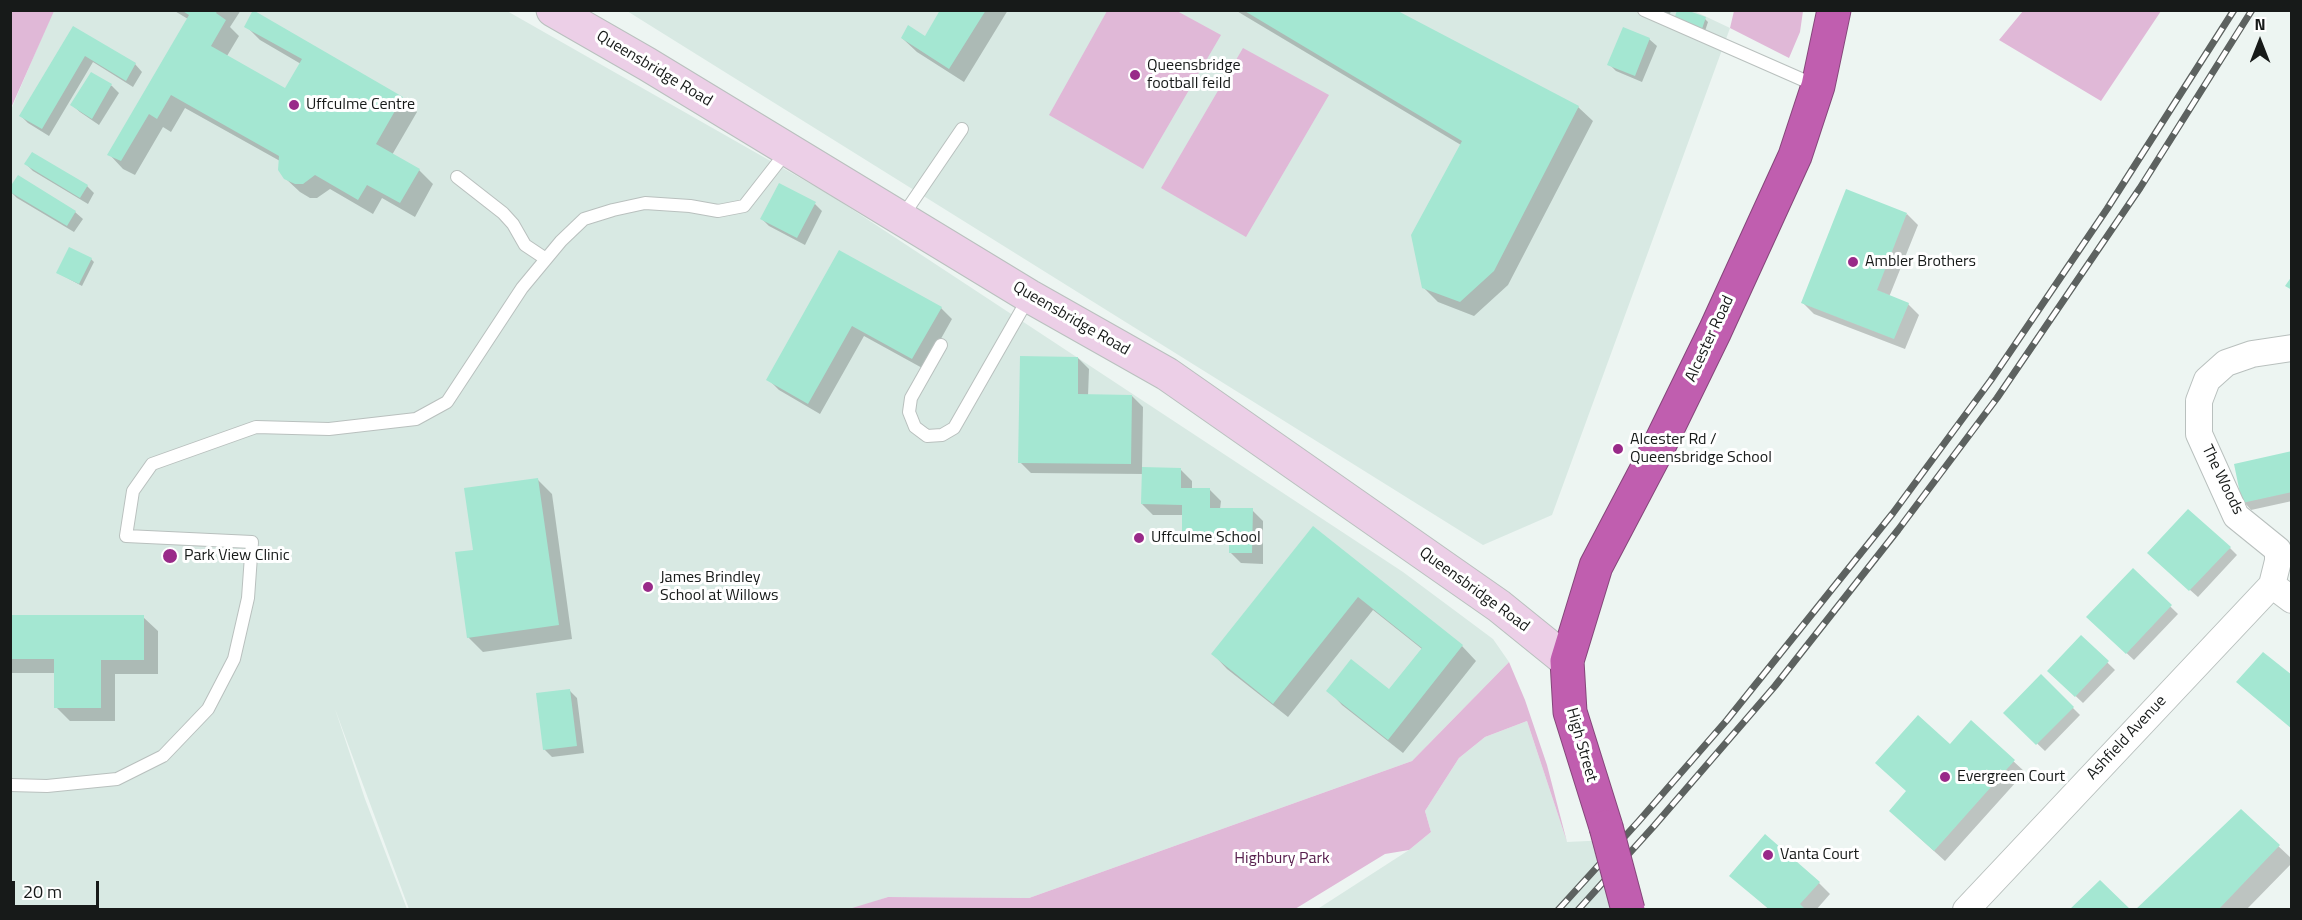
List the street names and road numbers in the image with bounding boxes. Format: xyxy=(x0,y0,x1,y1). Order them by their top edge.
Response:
street label: Queensbridge Road xyxy=(593,27,715,111)
street label: Queensbridge Road xyxy=(1009,278,1133,360)
street label: Alcester Road xyxy=(1682,293,1738,385)
street label: The Woods xyxy=(2197,442,2247,518)
street label: Queensbridge Road xyxy=(1415,544,1533,636)
street label: Ashfield Avenue xyxy=(2083,692,2171,784)
street label: High Street xyxy=(1561,706,1601,784)

